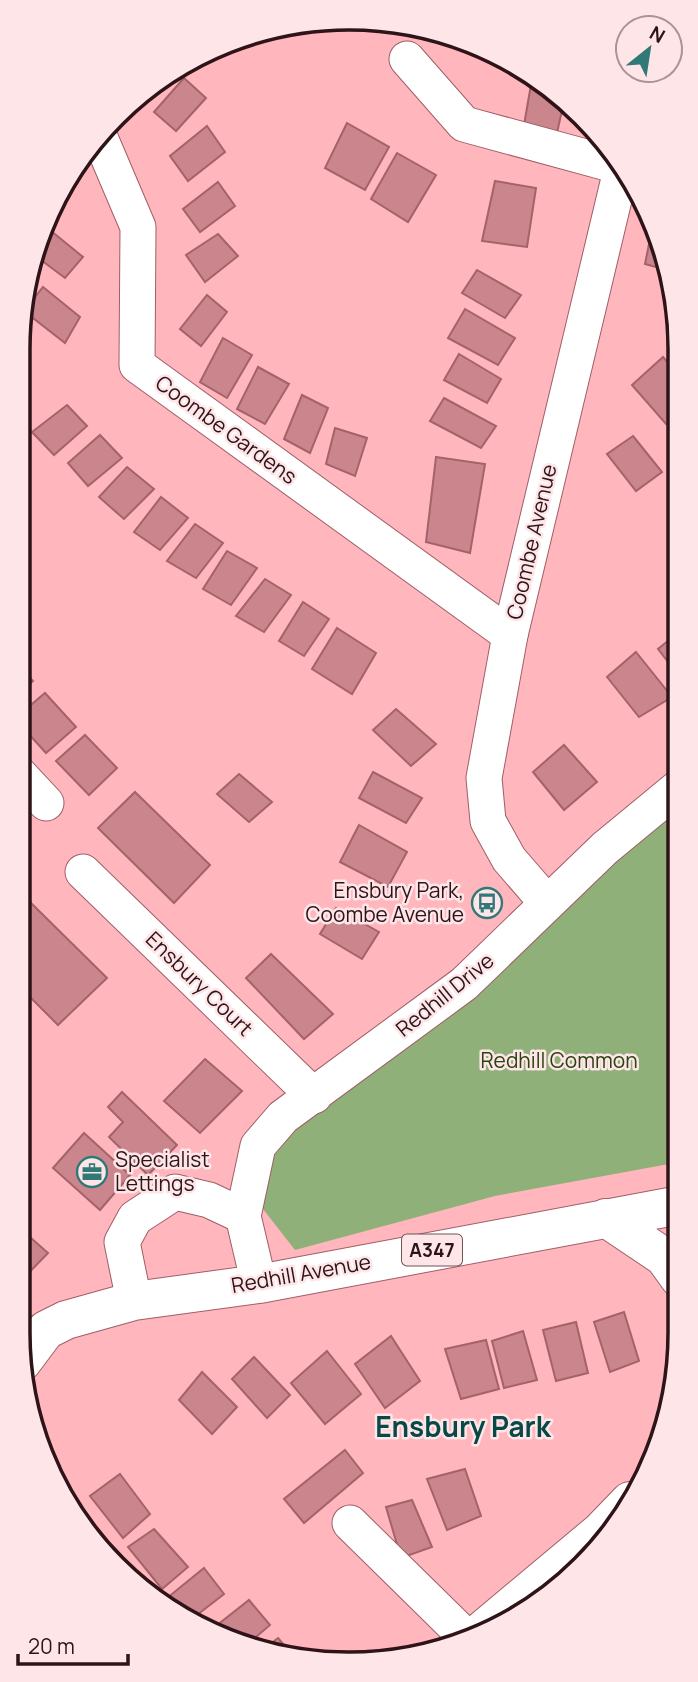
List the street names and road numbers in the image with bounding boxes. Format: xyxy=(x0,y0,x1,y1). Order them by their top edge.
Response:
street label: Coombe Gardens xyxy=(150,368,303,490)
street label: Coombe Avenue xyxy=(500,461,562,622)
street label: Ensbury Court xyxy=(140,925,259,1042)
street label: Redhill Drive xyxy=(390,946,499,1042)
road number: A347 xyxy=(402,1234,462,1266)
street label: Redhill Avenue xyxy=(229,1247,373,1299)

